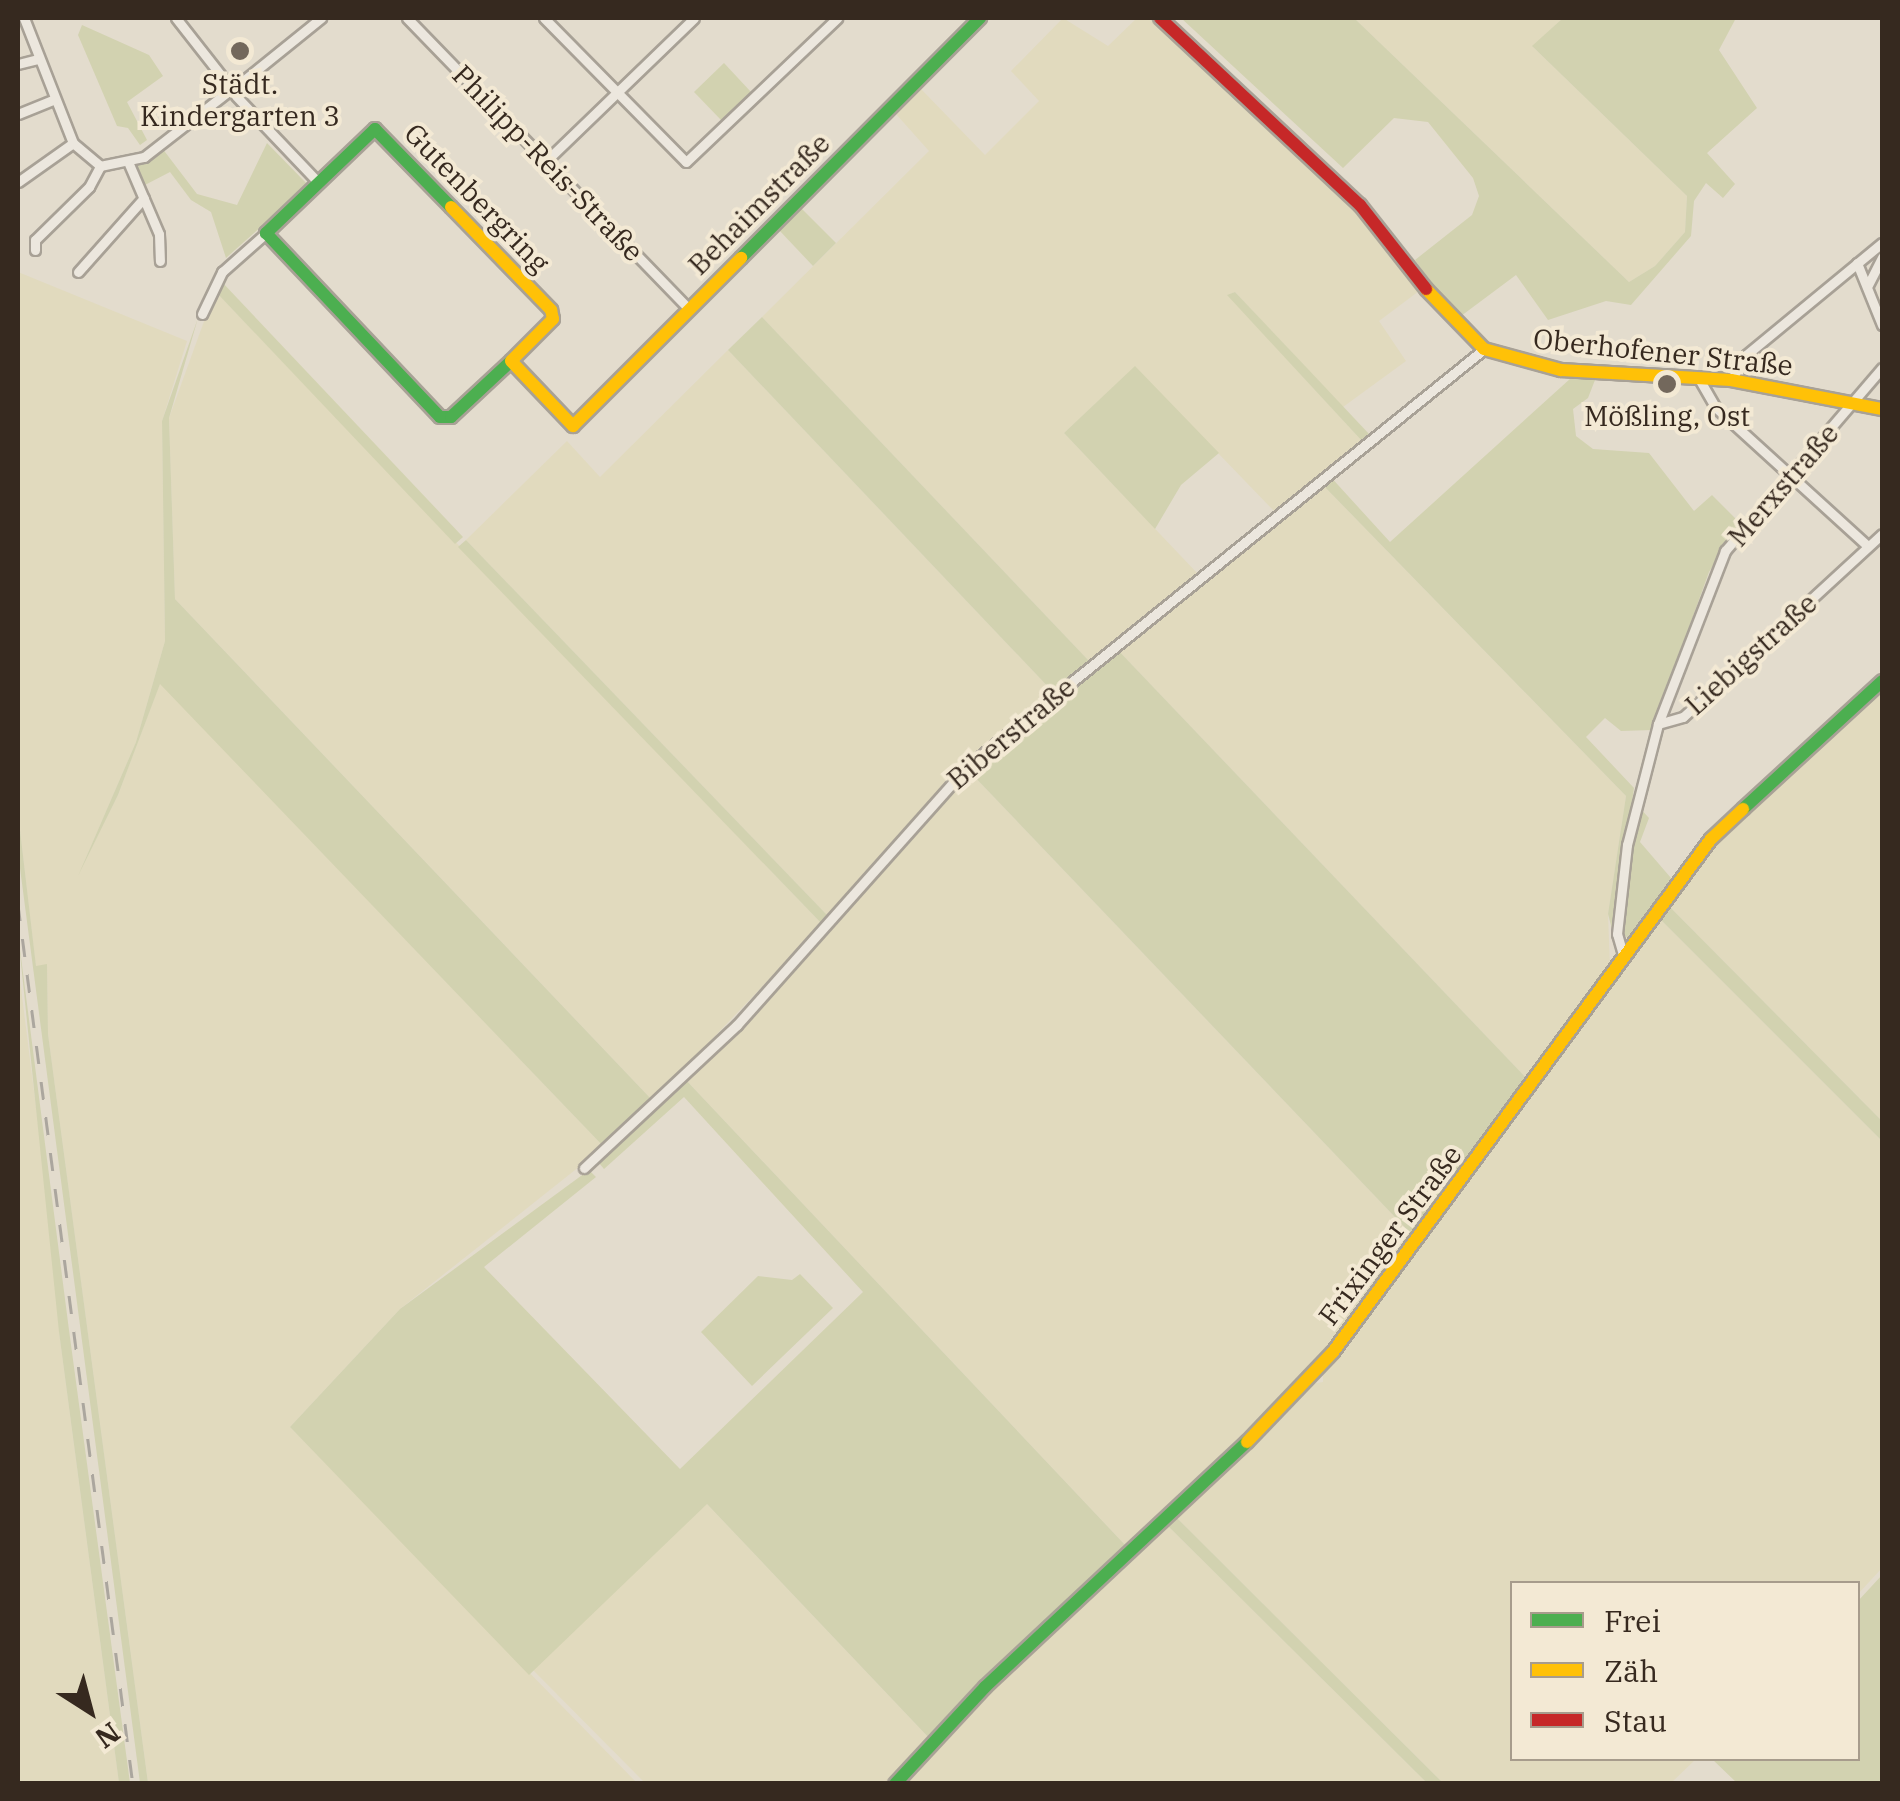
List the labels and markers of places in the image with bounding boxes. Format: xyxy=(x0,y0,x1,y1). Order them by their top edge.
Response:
marker: Städt. Kindergarten 3 xyxy=(229,40,251,62)
place label: Städt. Kindergarten 3 xyxy=(140,67,340,133)
marker: Mößling, Ost xyxy=(1656,373,1678,395)
place label: Mößling, Ost xyxy=(1584,399,1750,433)

